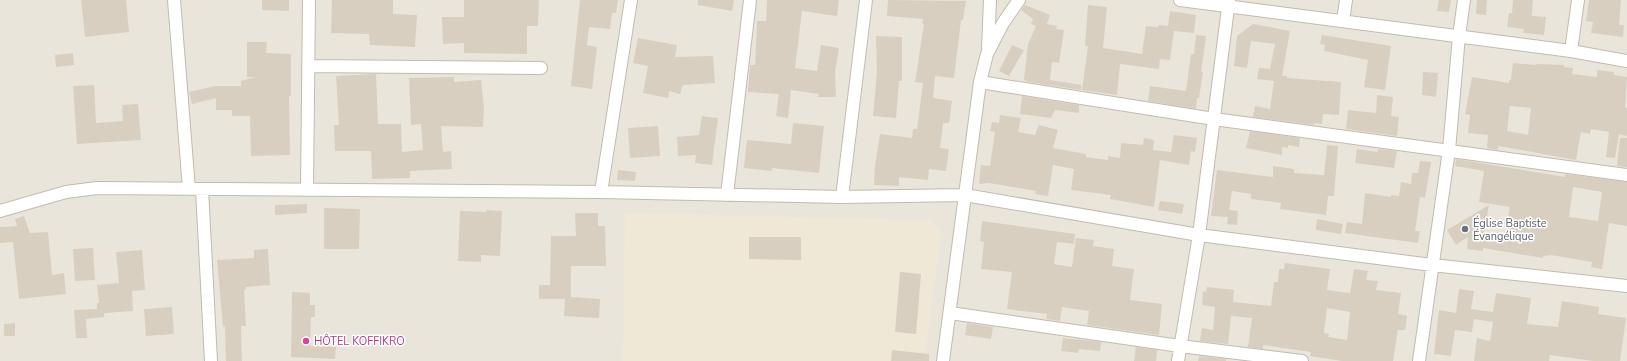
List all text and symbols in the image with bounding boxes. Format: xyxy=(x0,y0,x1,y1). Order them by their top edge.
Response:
place label: Église Baptiste Évangélique xyxy=(1473,215,1547,244)
marker: Église Baptiste Évangélique xyxy=(1460,224,1470,234)
place label: HÔTEL KOFFIKRO xyxy=(314,333,405,349)
marker: HÔTEL KOFFIKRO xyxy=(301,336,311,346)

